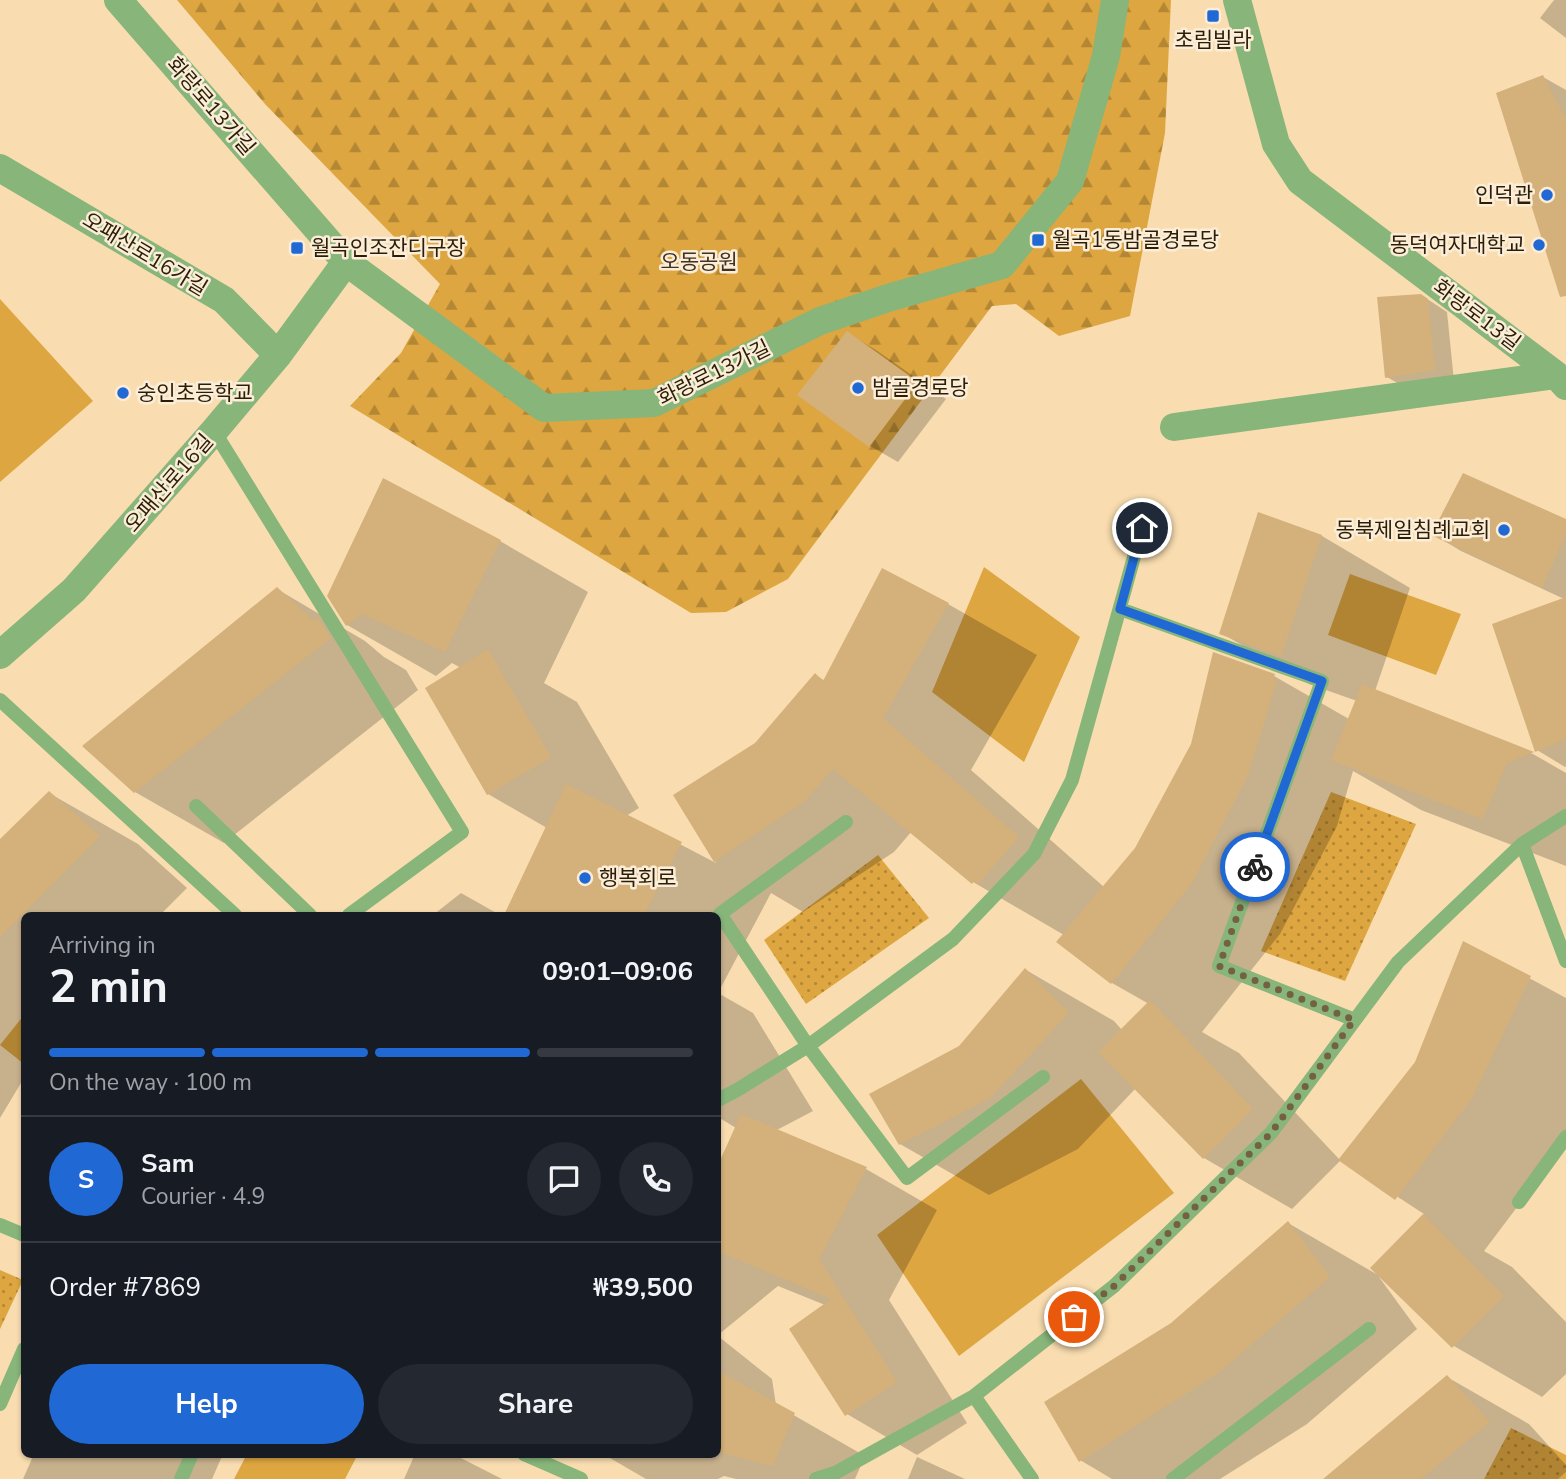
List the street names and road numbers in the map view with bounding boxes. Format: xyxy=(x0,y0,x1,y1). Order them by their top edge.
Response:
street label: 화랑로13가길 xyxy=(160,51,262,161)
street label: 오패산로16가길 xyxy=(77,206,213,302)
street label: 화랑로13길 xyxy=(1428,273,1526,357)
street label: 화랑로13가길 xyxy=(653,334,775,412)
street label: 오패산로16길 xyxy=(118,428,220,538)

